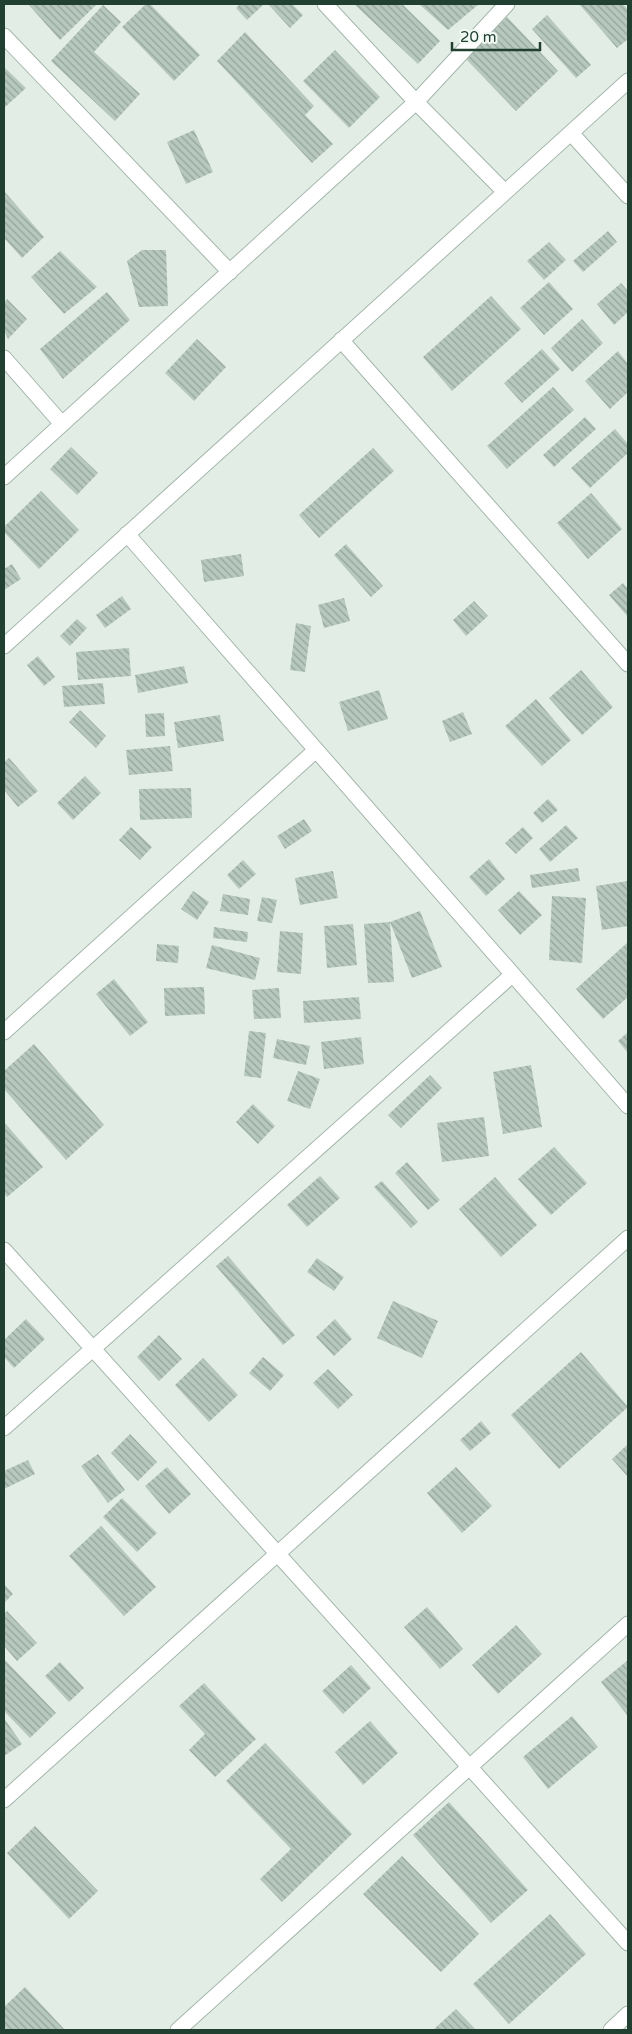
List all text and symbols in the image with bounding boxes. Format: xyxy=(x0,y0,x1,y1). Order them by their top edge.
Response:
scale bar xyxy=(452,20,540,52)
text: 20 m xyxy=(460,28,497,46)

